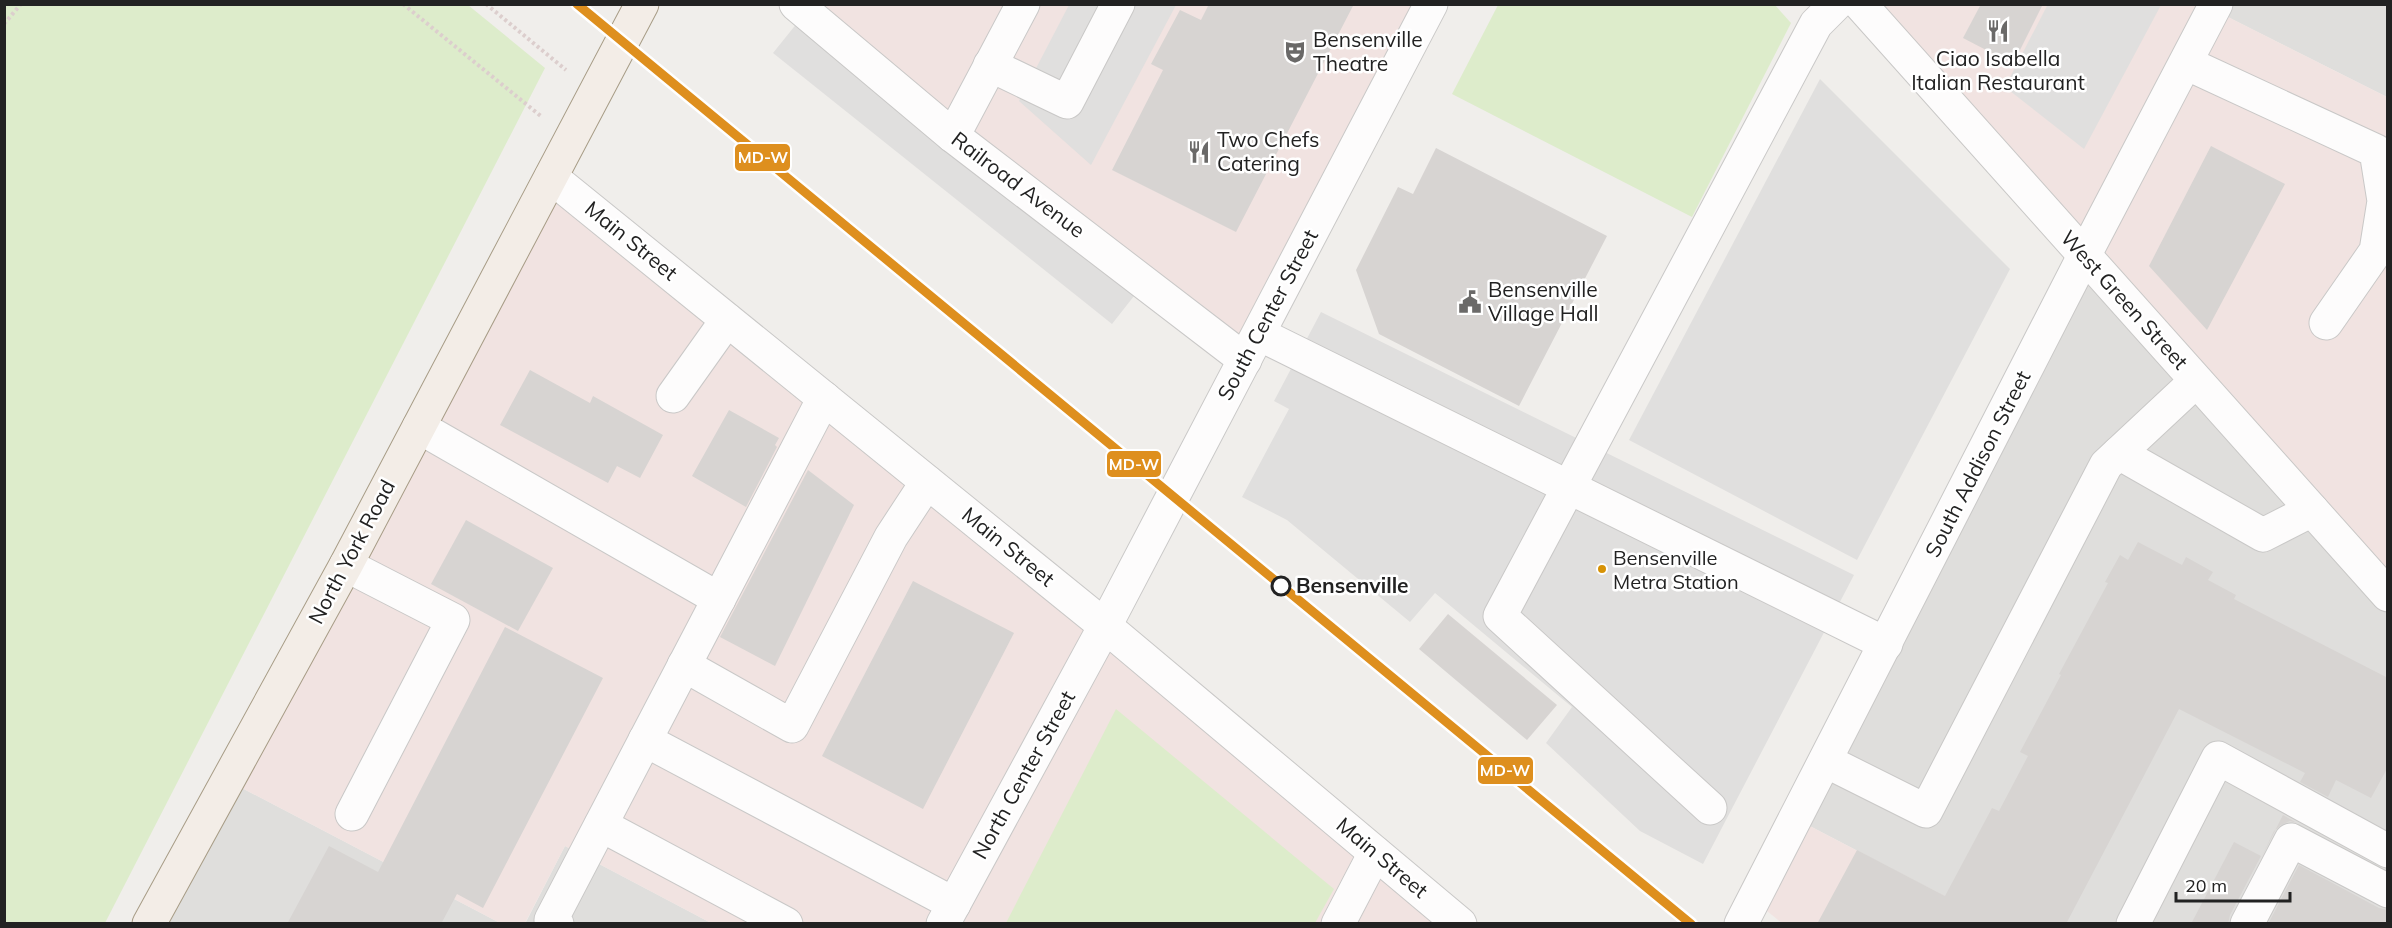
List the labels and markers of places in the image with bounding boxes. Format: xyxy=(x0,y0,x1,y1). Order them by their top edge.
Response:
restaurant icon: Ciao Isabella Italian Restaurant xyxy=(1985,18,2011,44)
place label: Bensenville Theatre xyxy=(1313,26,1423,76)
theatre icon: Bensenville Theatre xyxy=(1282,39,1308,65)
place label: Ciao Isabella Italian Restaurant xyxy=(1911,45,2085,95)
place label: Two Chefs Catering xyxy=(1217,126,1319,176)
restaurant icon: Two Chefs Catering xyxy=(1186,139,1212,165)
place label: Bensenville Village Hall xyxy=(1488,276,1599,326)
public building icon: Bensenville Village Hall xyxy=(1457,289,1483,315)
place label: Bensenville Metra Station xyxy=(1613,545,1739,594)
marker: Bensenville Metra Station xyxy=(1596,563,1608,575)
place label: Bensenville xyxy=(1296,572,1409,598)
marker: Bensenville xyxy=(1271,576,1291,596)

